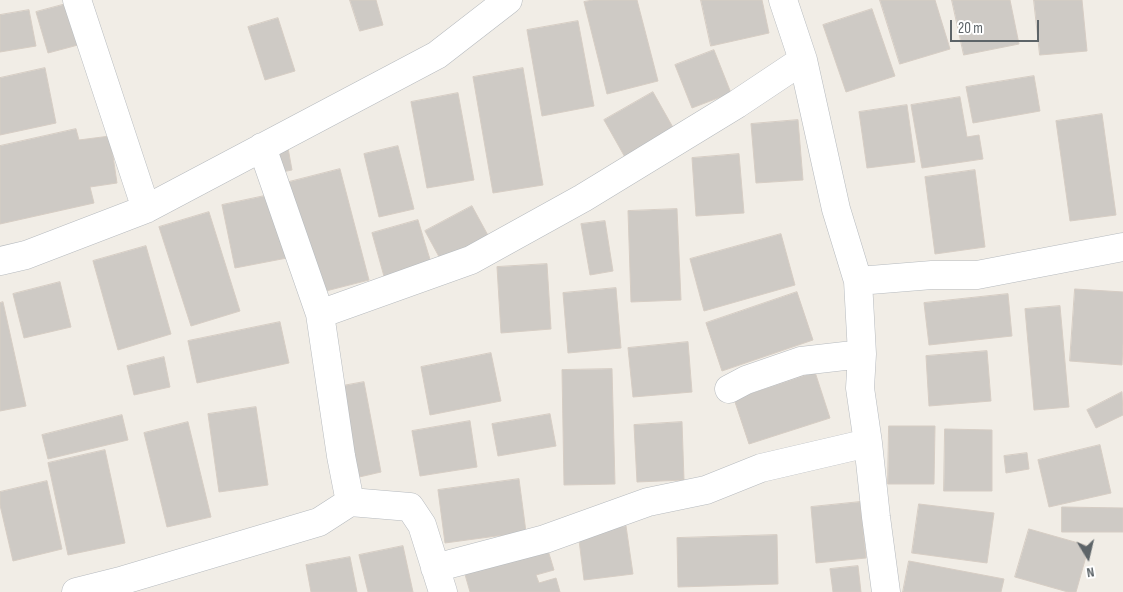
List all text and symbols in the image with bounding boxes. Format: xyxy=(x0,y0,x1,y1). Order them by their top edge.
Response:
scale bar xyxy=(953,10,1042,42)
text: 20 m xyxy=(958,19,983,38)
north arrow xyxy=(1063,532,1113,582)
text: N xyxy=(1085,563,1095,581)

